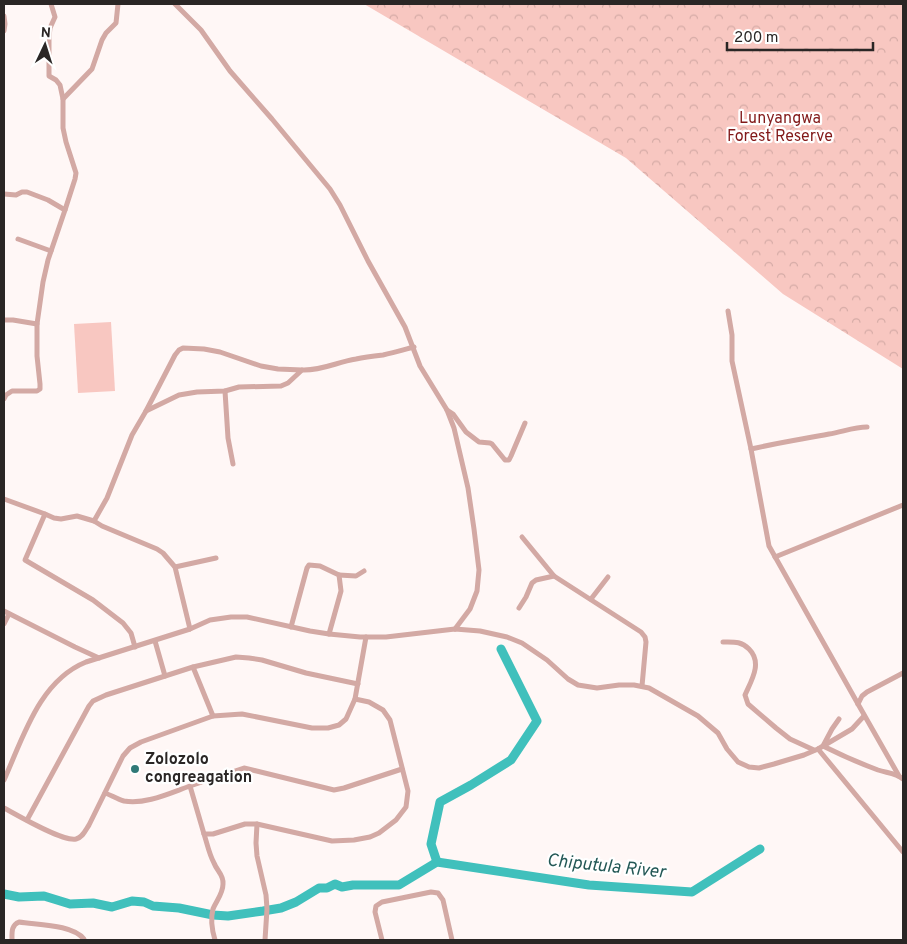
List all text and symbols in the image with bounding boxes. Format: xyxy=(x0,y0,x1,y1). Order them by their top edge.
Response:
north arrow xyxy=(20,20,70,70)
scale bar xyxy=(727,20,873,52)
text: N xyxy=(40,25,51,42)
text: 200 m xyxy=(734,29,779,48)
park label: Lunyangwa Forest Reserve xyxy=(727,109,833,147)
place label: Zolozolo congreagation xyxy=(145,750,252,788)
marker: Zolozolo congreagation xyxy=(129,763,141,775)
water label: Chiputula River xyxy=(546,849,668,885)

